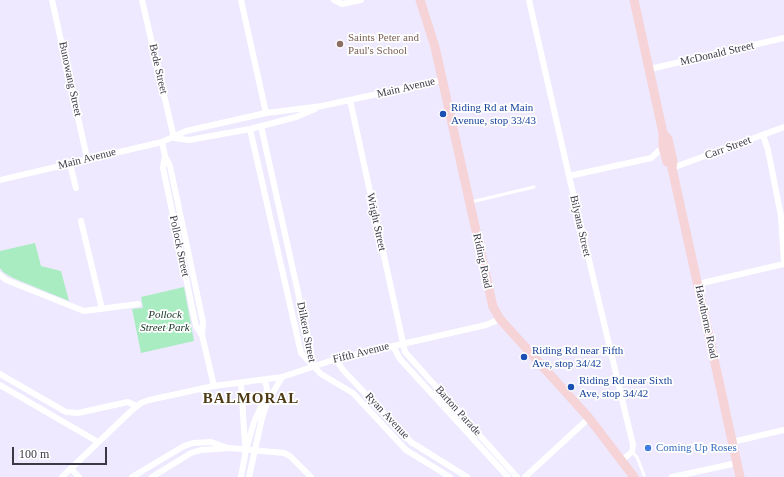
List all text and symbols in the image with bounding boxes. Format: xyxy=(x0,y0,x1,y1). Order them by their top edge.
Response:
place label: Saints Peter and Paul's School xyxy=(348,31,419,57)
marker: Saints Peter and Paul's School xyxy=(335,39,345,49)
street label: McDonald Street xyxy=(679,39,755,69)
street label: Bunowang Street xyxy=(56,40,84,118)
street label: Bede Street xyxy=(146,43,170,95)
street label: Main Avenue xyxy=(376,75,436,101)
place label: Riding Rd at Main Avenue, stop 33/43 xyxy=(451,101,536,127)
marker: Riding Rd at Main Avenue, stop 33/43 xyxy=(438,109,448,119)
street label: Carr Street xyxy=(703,134,753,162)
street label: Main Avenue xyxy=(57,145,117,173)
street label: Wright Street xyxy=(363,192,389,252)
street label: Bilyana Street xyxy=(567,194,593,258)
street label: Pollock Street xyxy=(166,214,192,278)
street label: Riding Road xyxy=(470,232,494,290)
street label: Hawthorne Road xyxy=(692,284,720,360)
street label: Dilkera Street xyxy=(294,301,318,363)
park label: Pollock Street Park xyxy=(140,308,190,334)
street label: Fifth Avenue xyxy=(331,340,391,366)
place label: Riding Rd near Fifth Ave, stop 34/42 xyxy=(532,344,623,370)
marker: Riding Rd near Fifth Ave, stop 34/42 xyxy=(519,352,529,362)
place label: Riding Rd near Sixth Ave, stop 34/42 xyxy=(579,374,672,400)
marker: Riding Rd near Sixth Ave, stop 34/42 xyxy=(566,382,576,392)
street label: Barton Parade xyxy=(432,383,484,439)
district label: BALMORAL xyxy=(203,390,299,408)
street label: Ryan Avenue xyxy=(362,390,412,442)
scale bar xyxy=(14,439,109,465)
place label: Coming Up Roses xyxy=(656,441,737,455)
marker: Coming Up Roses xyxy=(643,443,653,453)
text: 100 m xyxy=(19,447,49,461)

